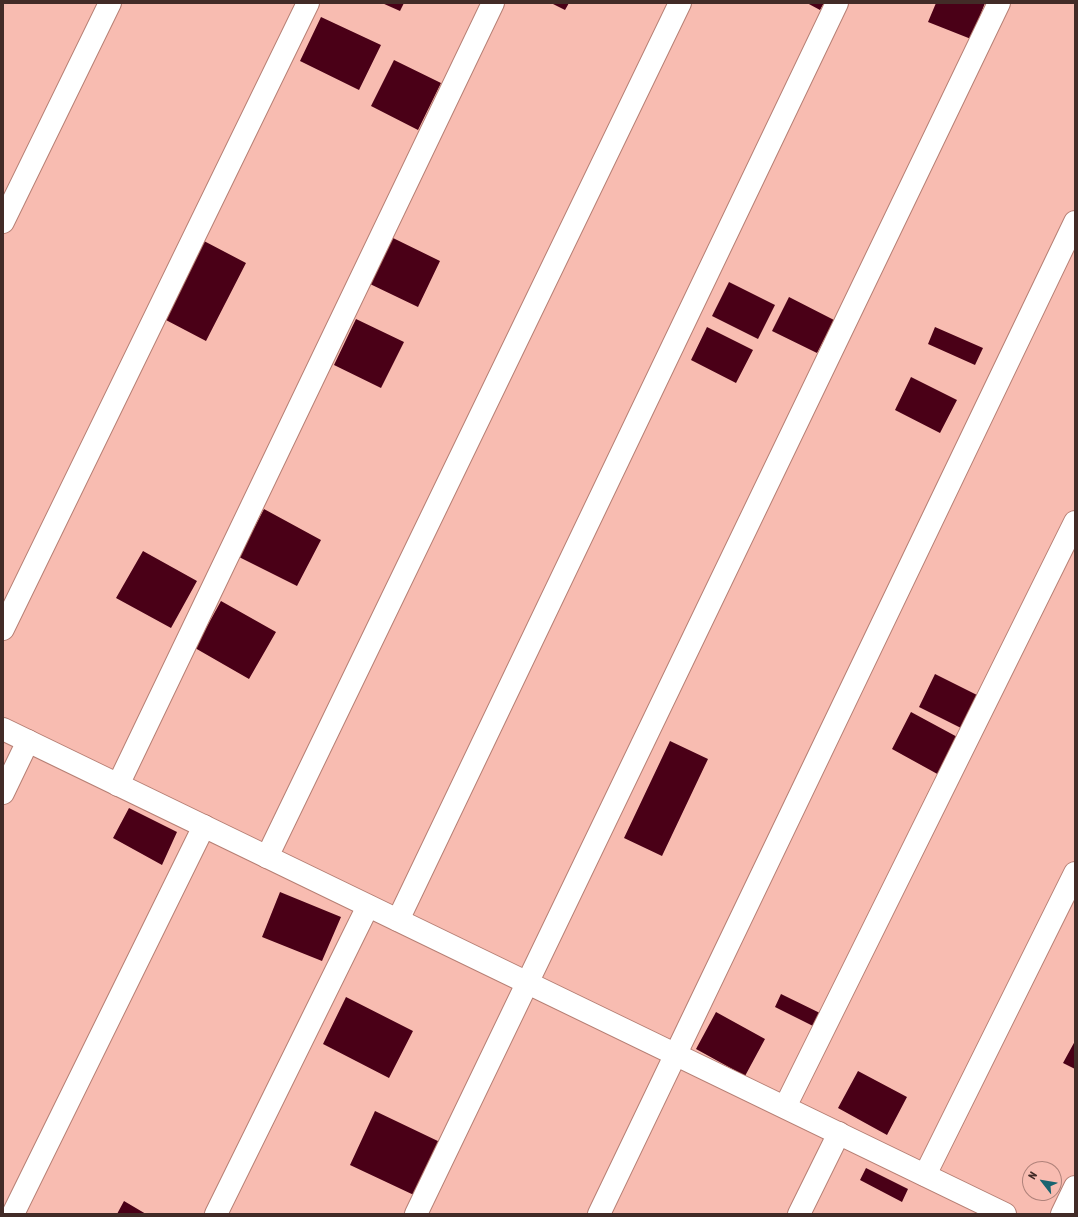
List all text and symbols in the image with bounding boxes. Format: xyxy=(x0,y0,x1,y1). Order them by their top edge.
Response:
north arrow xyxy=(1022,1161,1062,1201)
text: N xyxy=(1026,1169,1039,1181)

